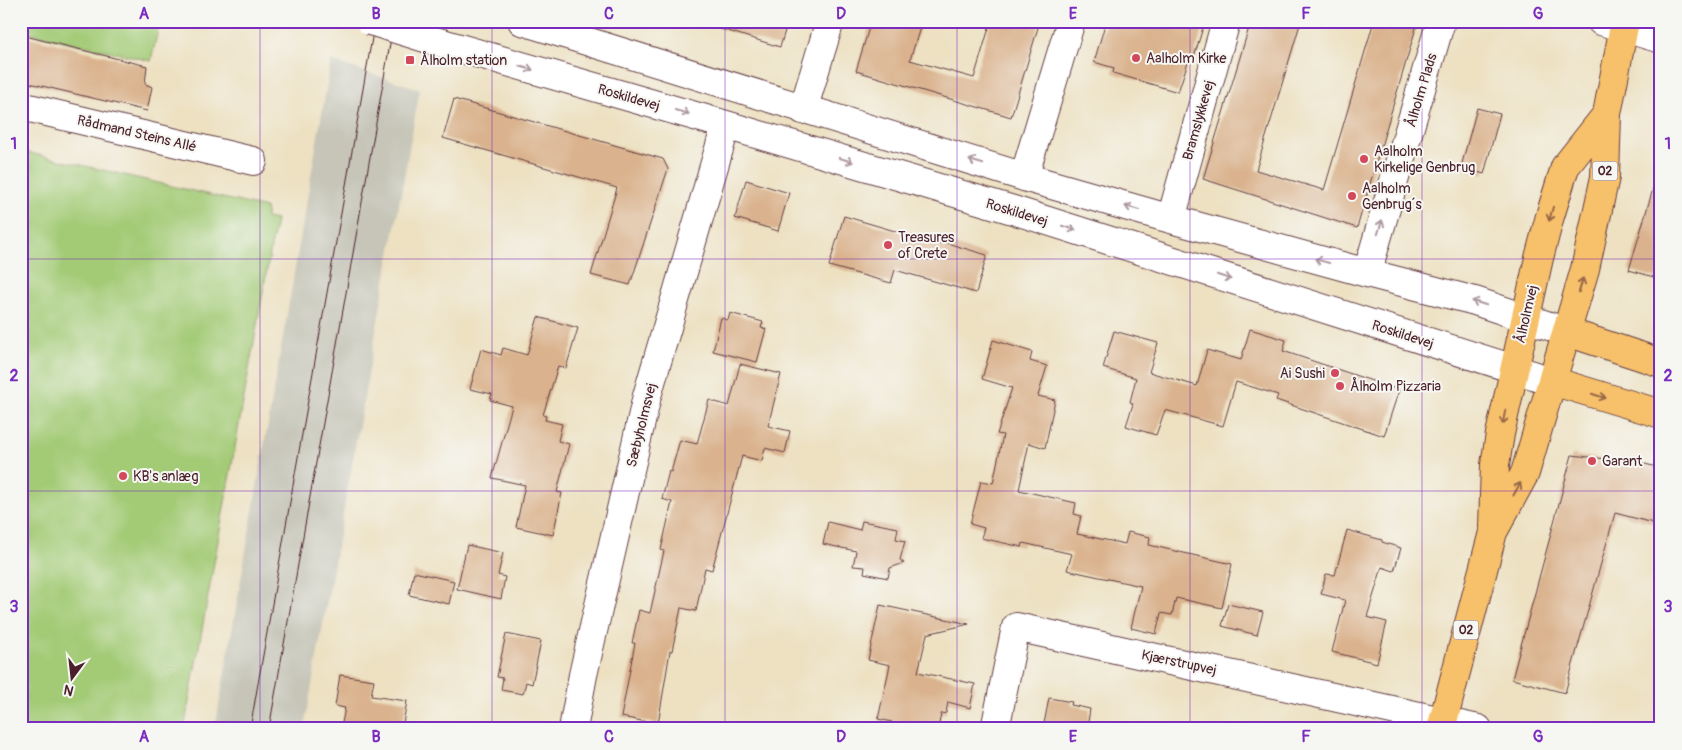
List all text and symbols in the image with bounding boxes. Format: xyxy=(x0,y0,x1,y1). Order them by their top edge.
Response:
text: A xyxy=(139,4,150,24)
text: B xyxy=(371,4,381,24)
text: C xyxy=(604,4,614,24)
text: D xyxy=(836,4,846,24)
text: E xyxy=(1069,4,1078,24)
text: F xyxy=(1301,4,1311,24)
text: G xyxy=(1533,4,1544,24)
place label: Ålholm station xyxy=(420,50,507,69)
place label: Aalholm Kirke xyxy=(1146,50,1227,67)
street label: Ålholm Plads xyxy=(1400,50,1441,129)
marker: Aalholm Kirke xyxy=(1130,52,1142,64)
marker: Ålholm station xyxy=(404,54,416,66)
one-way arrow xyxy=(517,64,533,74)
street label: Bramslykkevej xyxy=(1179,78,1218,162)
street label: Roskildevej xyxy=(596,81,662,114)
one-way arrow xyxy=(674,108,690,118)
street label: Rådmand Steins Allé xyxy=(76,112,198,155)
text: 1 xyxy=(11,134,17,154)
text: 1 xyxy=(1665,134,1671,154)
place label: Aalholm Kirkelige Genbrug xyxy=(1374,143,1475,176)
marker: Aalholm Kirkelige Genbrug xyxy=(1358,153,1370,165)
one-way arrow xyxy=(838,156,854,166)
one-way arrow xyxy=(968,157,984,166)
road number: O2 xyxy=(1592,162,1618,180)
place label: Aalholm Genbrug´s xyxy=(1362,180,1422,213)
marker: Aalholm Genbrug´s xyxy=(1346,190,1358,202)
street label: Roskildevej xyxy=(984,195,1050,230)
one-way arrow xyxy=(1124,203,1140,213)
one-way arrow xyxy=(1545,206,1555,222)
one-way arrow xyxy=(1376,219,1386,235)
one-way arrow xyxy=(1060,223,1076,233)
place label: Treasures of Crete xyxy=(898,229,955,262)
marker: Treasures of Crete xyxy=(882,239,894,251)
one-way arrow xyxy=(1314,256,1330,265)
one-way arrow xyxy=(1215,273,1231,282)
one-way arrow xyxy=(1576,277,1586,293)
street label: Ålholmvej xyxy=(1510,283,1541,345)
one-way arrow xyxy=(1471,297,1487,307)
street label: Roskildevej xyxy=(1370,317,1436,352)
place label: Ai Sushi xyxy=(1280,365,1326,382)
text: 2 xyxy=(10,366,19,386)
text: 2 xyxy=(1664,366,1673,386)
marker: Ai Sushi xyxy=(1329,367,1341,379)
place label: Ålholm Pizzaria xyxy=(1350,376,1441,395)
marker: Ålholm Pizzaria xyxy=(1334,380,1346,392)
street label: Sæbyholmsvej xyxy=(623,381,660,469)
one-way arrow xyxy=(1590,392,1606,401)
one-way arrow xyxy=(1498,409,1508,425)
place label: Garant xyxy=(1602,453,1643,470)
marker: Garant xyxy=(1586,455,1598,467)
place label: KB's anlæg xyxy=(133,468,199,485)
marker: KB's anlæg xyxy=(117,470,129,482)
one-way arrow xyxy=(1513,482,1522,497)
text: 3 xyxy=(10,597,19,617)
text: 3 xyxy=(1664,597,1673,617)
road number: O2 xyxy=(1454,620,1478,640)
street label: Kjærstrupvej xyxy=(1140,646,1218,679)
north arrow xyxy=(48,652,98,702)
text: N xyxy=(62,681,76,700)
text: A xyxy=(139,727,150,747)
text: B xyxy=(371,727,381,747)
text: C xyxy=(604,727,614,747)
text: D xyxy=(836,727,846,747)
text: E xyxy=(1069,727,1078,747)
text: F xyxy=(1301,727,1311,747)
text: G xyxy=(1533,727,1544,747)

